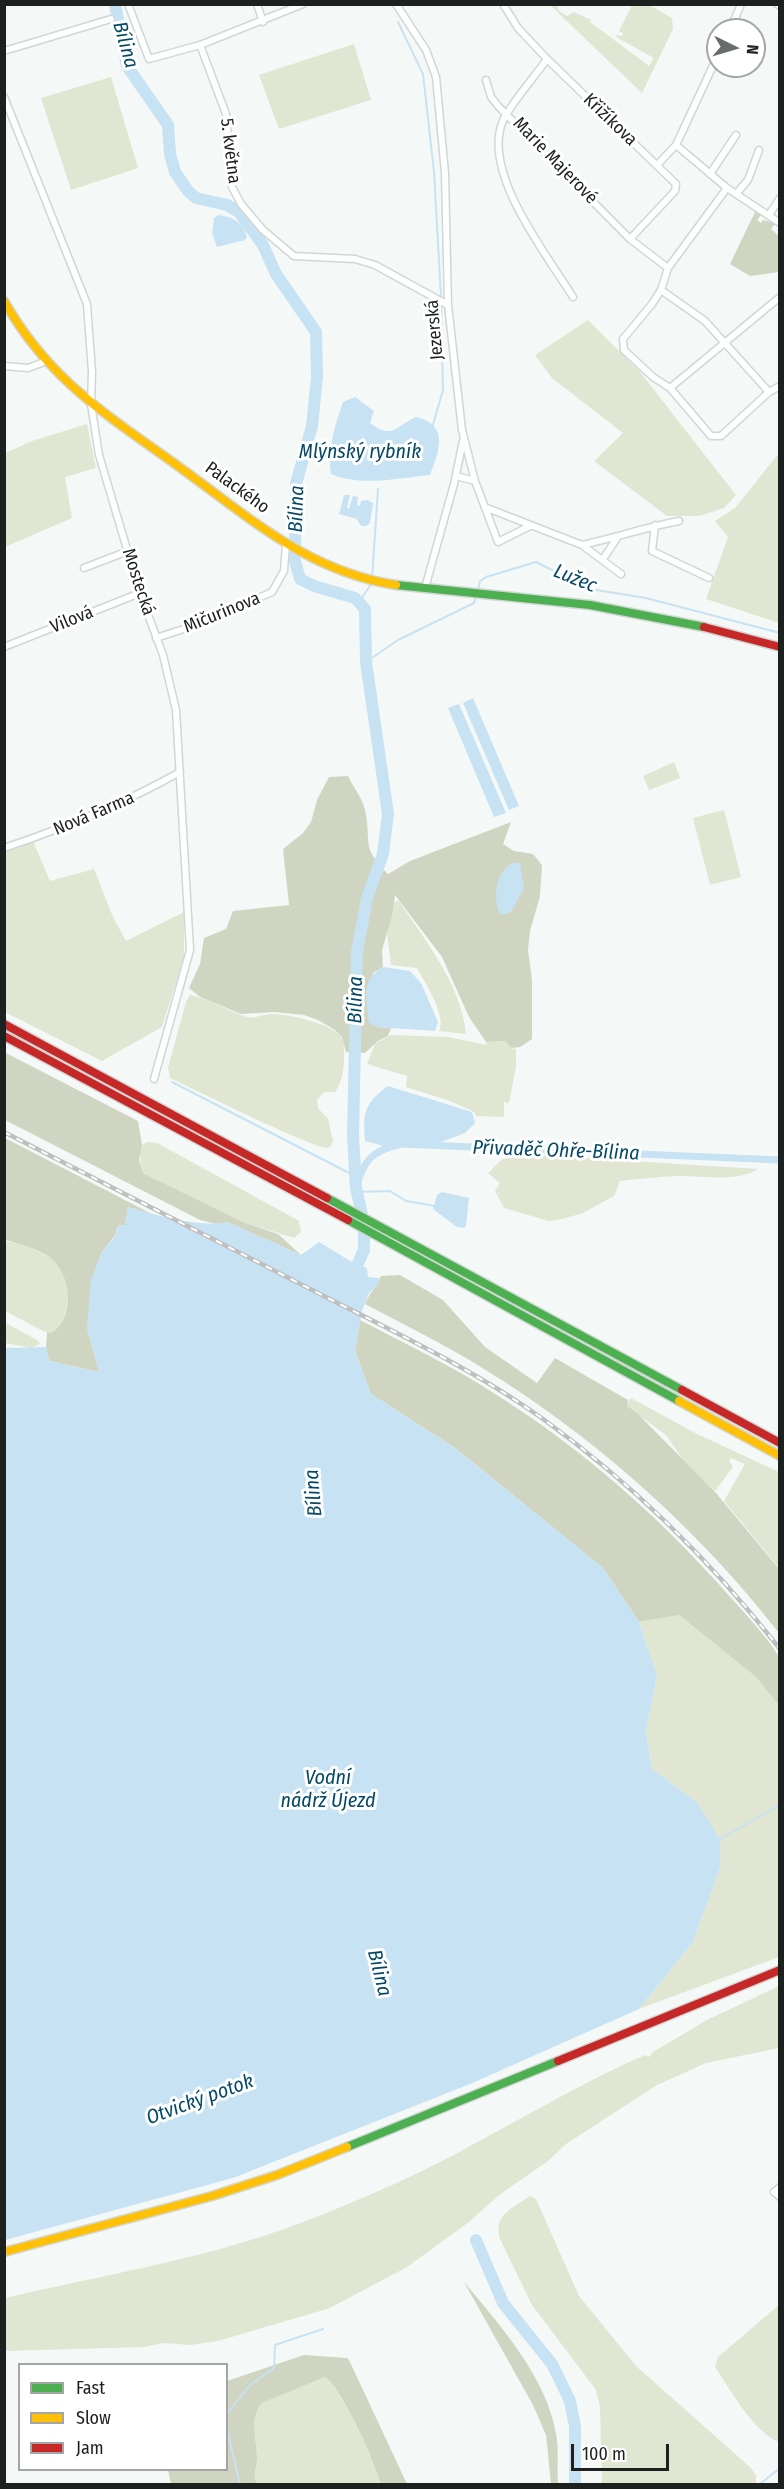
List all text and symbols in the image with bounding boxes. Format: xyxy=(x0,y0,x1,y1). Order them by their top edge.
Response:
north arrow xyxy=(706,18,766,78)
water label: Bílina xyxy=(107,19,143,71)
text: N xyxy=(743,44,762,55)
street label: Křižíkova xyxy=(579,89,641,151)
street label: Marie Majerové xyxy=(508,113,602,209)
street label: 5. května xyxy=(215,117,245,185)
street label: Jezerská xyxy=(422,299,448,361)
water label: Mlýnský rybník xyxy=(299,440,421,464)
street label: Palackého xyxy=(201,457,273,519)
water label: Bílina xyxy=(284,485,310,533)
street label: Mostecká xyxy=(117,546,159,618)
water label: Lužec xyxy=(550,560,600,598)
street label: Mičurinova xyxy=(181,588,263,638)
street label: Vilová xyxy=(47,602,97,638)
street label: Nová Farma xyxy=(50,787,138,841)
water label: Bílina xyxy=(344,976,368,1024)
water label: Přivaděč Ohře-Bílina xyxy=(472,1136,640,1166)
water label: Bílina xyxy=(300,1468,328,1518)
water label: Vodní nádrž Újezd xyxy=(280,1766,376,1813)
water label: Bílina xyxy=(362,1947,396,1999)
water label: Otvický potok xyxy=(143,2070,257,2130)
legend xyxy=(18,2363,228,2471)
text: Fast xyxy=(76,2377,105,2399)
text: Slow xyxy=(76,2407,111,2429)
scale bar xyxy=(574,2432,672,2470)
text: Jam xyxy=(76,2437,104,2459)
text: 100 m xyxy=(582,2443,626,2465)

